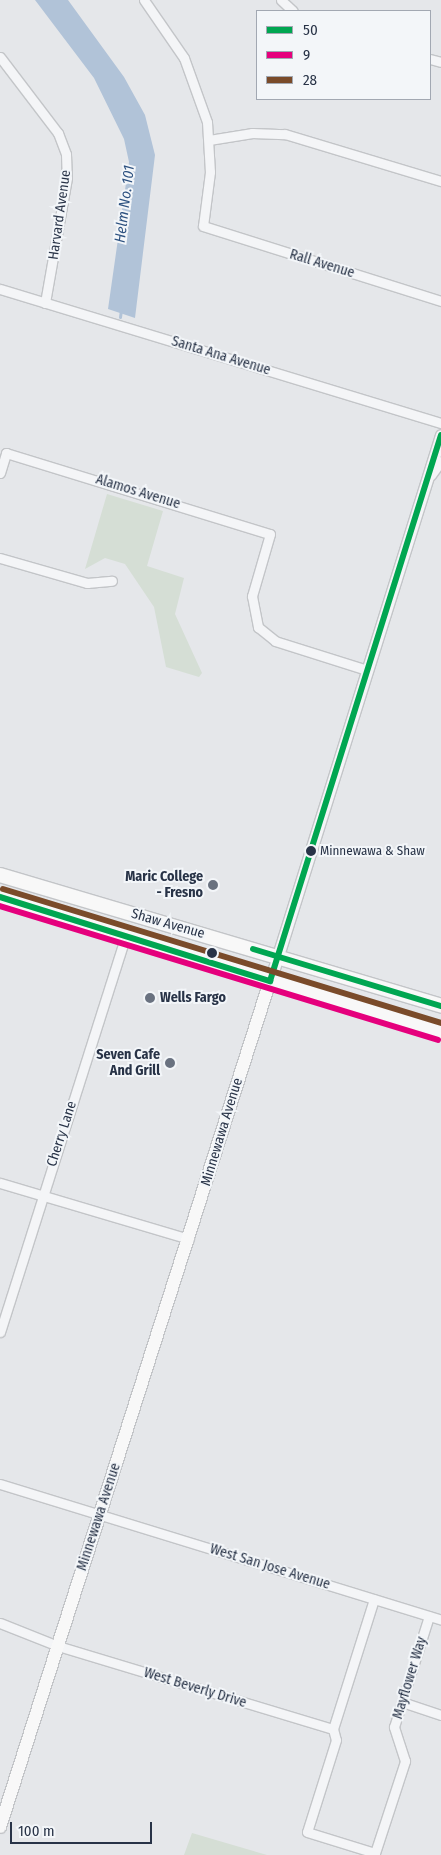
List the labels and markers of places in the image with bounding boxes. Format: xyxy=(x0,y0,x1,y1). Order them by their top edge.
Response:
place label: Minnewawa & Shaw xyxy=(320,843,425,859)
marker: Minnewawa & Shaw xyxy=(306,846,316,856)
place label: Maric College - Fresno xyxy=(125,869,203,902)
marker: Maric College - Fresno xyxy=(207,879,219,891)
unlabelled marker xyxy=(207,948,217,958)
place label: Wells Fargo xyxy=(160,990,226,1006)
marker: Wells Fargo xyxy=(144,992,156,1004)
place label: Seven Cafe And Grill xyxy=(96,1047,160,1080)
marker: Seven Cafe And Grill xyxy=(164,1057,176,1069)

